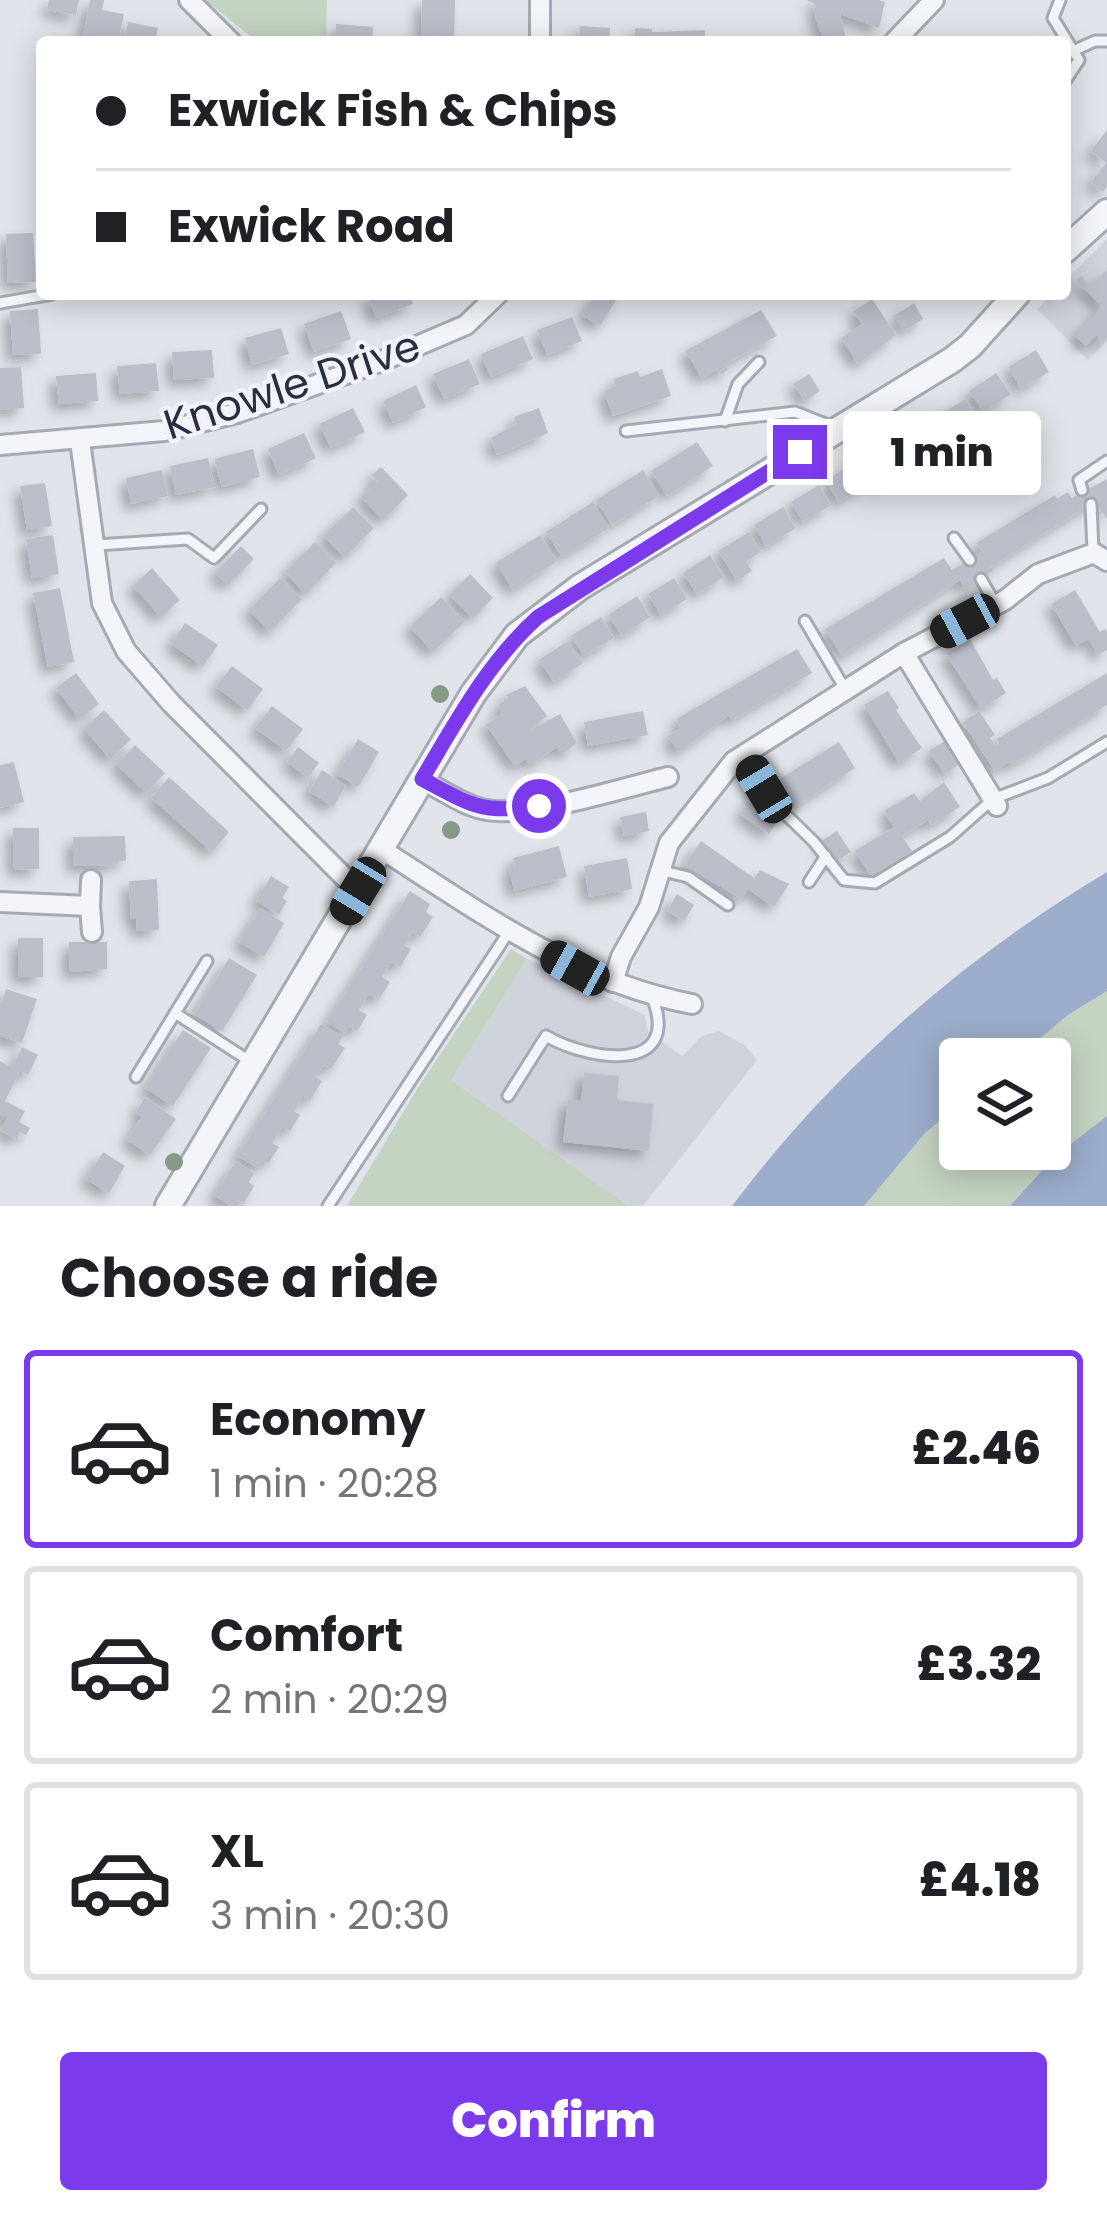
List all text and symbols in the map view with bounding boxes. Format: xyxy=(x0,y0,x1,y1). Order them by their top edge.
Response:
text: Exwick Fish & Chips xyxy=(168,79,618,142)
text: Exwick Road xyxy=(168,195,455,258)
street label: Knowle Drive xyxy=(156,316,428,454)
callout: 1 min xyxy=(842,410,1040,494)
route end xyxy=(773,425,827,479)
text: 1 min xyxy=(891,425,993,480)
car xyxy=(925,588,1005,654)
car xyxy=(730,749,798,829)
route start xyxy=(512,779,566,833)
car xyxy=(324,851,392,931)
car xyxy=(535,935,615,1001)
map controls xyxy=(939,1038,1071,1170)
button: layers xyxy=(939,1038,1071,1170)
text: Choose a ride xyxy=(60,1240,438,1316)
text: Economy xyxy=(210,1388,425,1451)
icon: car xyxy=(66,1395,174,1503)
text: £2.46 xyxy=(912,1417,1041,1480)
text: 1 min · 20:28 xyxy=(210,1456,439,1511)
text: Comfort xyxy=(210,1604,403,1667)
icon: car xyxy=(66,1611,174,1719)
text: £3.32 xyxy=(917,1633,1041,1696)
text: 2 min · 20:29 xyxy=(210,1672,449,1727)
text: XL xyxy=(210,1820,264,1883)
icon: car xyxy=(66,1827,174,1935)
text: £4.18 xyxy=(919,1849,1041,1912)
text: 3 min · 20:30 xyxy=(210,1888,450,1943)
button: Confirm xyxy=(60,2052,1047,2190)

